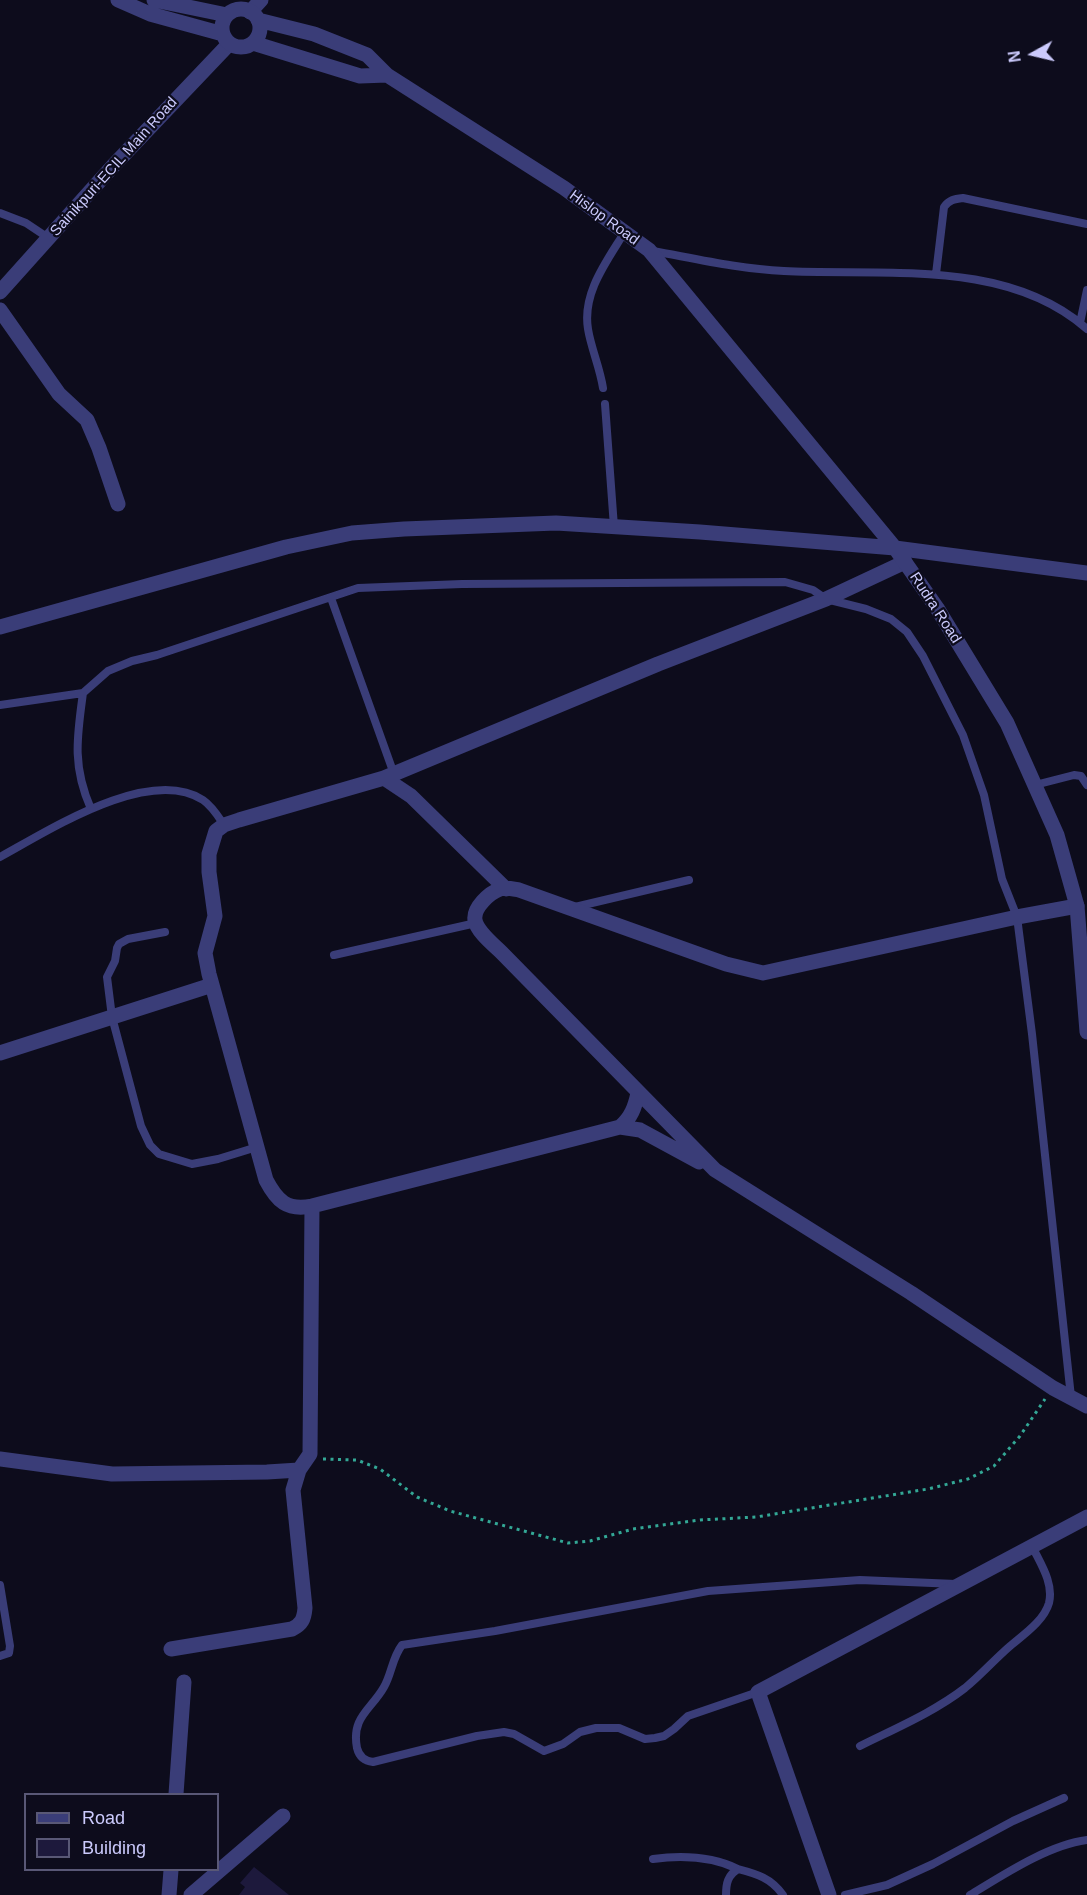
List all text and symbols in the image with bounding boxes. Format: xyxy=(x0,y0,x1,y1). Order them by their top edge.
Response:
north arrow xyxy=(1003,24,1063,84)
text: N xyxy=(1005,50,1024,63)
street label: Sainikpuri-ECIL Main Road xyxy=(47,94,181,240)
street label: Hislop Road xyxy=(566,187,642,249)
street label: Rudra Road xyxy=(905,569,965,647)
legend xyxy=(24,1793,219,1871)
text: Road xyxy=(82,1808,125,1828)
text: Building xyxy=(82,1838,146,1858)

